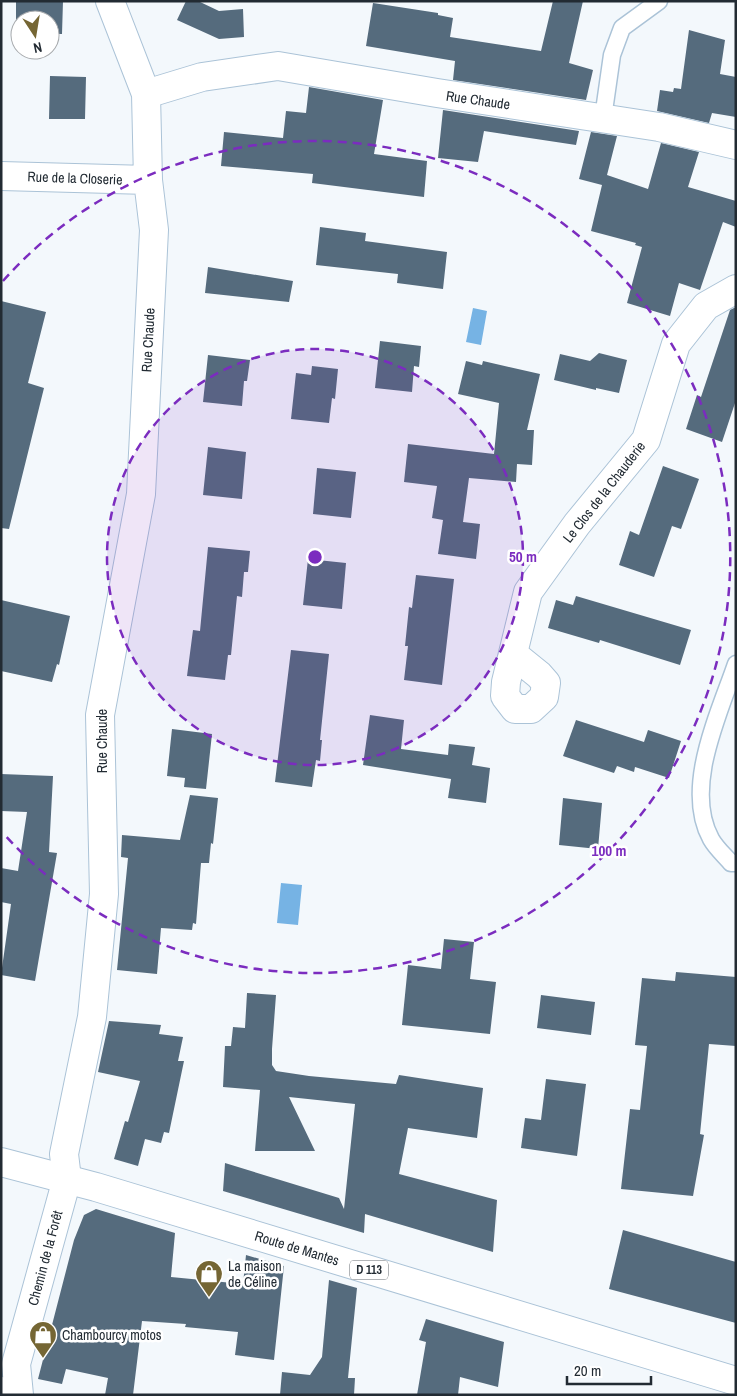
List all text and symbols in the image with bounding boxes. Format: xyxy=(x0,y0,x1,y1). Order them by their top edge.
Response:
north arrow xyxy=(10,10,60,60)
text: N xyxy=(32,38,44,57)
street label: Rue Chaude xyxy=(445,87,511,113)
street label: Rue de la Closerie xyxy=(27,167,123,189)
street label: Rue Chaude xyxy=(137,307,159,373)
street label: Le Clos de la Chauderie xyxy=(559,438,649,546)
text: 50 m xyxy=(509,546,537,567)
centre of rings xyxy=(306,548,324,566)
street label: Rue Chaude xyxy=(93,709,111,773)
text: 100 m xyxy=(592,840,626,861)
street label: Chemin de la Forêt xyxy=(24,1208,66,1308)
street label: Route de Mantes xyxy=(253,1227,342,1269)
place label: La maison de Céline xyxy=(228,1257,282,1291)
shop icon: La maison de Céline xyxy=(194,1259,224,1298)
road number: D 113 xyxy=(350,1260,388,1280)
shop icon: Chambourcy motos xyxy=(28,1320,58,1359)
place label: Chambourcy motos xyxy=(62,1326,162,1344)
scale bar xyxy=(567,1354,651,1386)
text: 20 m xyxy=(574,1360,601,1381)

